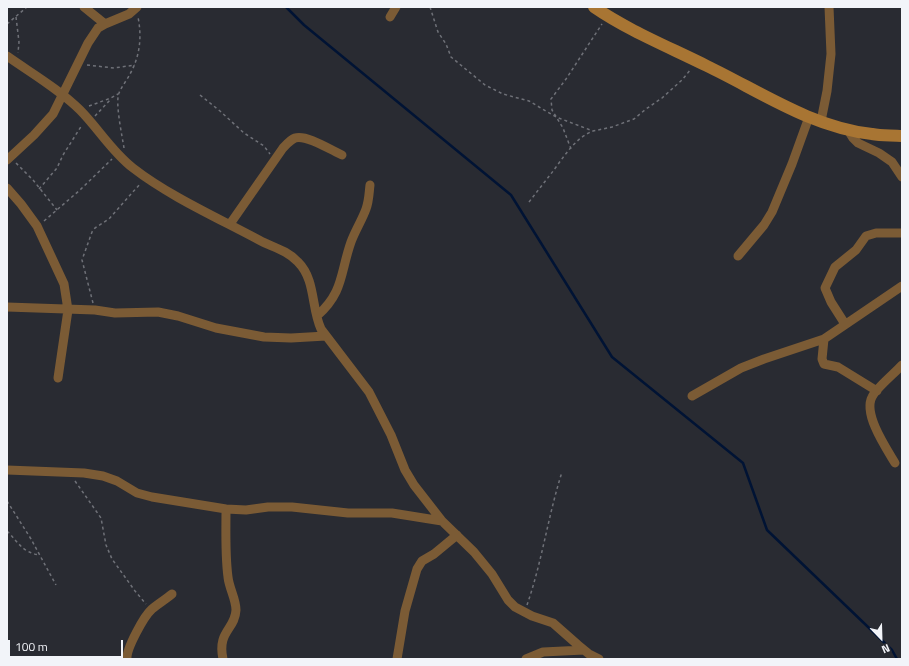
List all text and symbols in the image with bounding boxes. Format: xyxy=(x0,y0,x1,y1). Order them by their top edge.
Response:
north arrow xyxy=(861,618,901,658)
scale bar xyxy=(10,632,125,658)
text: 100 m xyxy=(15,637,48,656)
text: N xyxy=(879,640,892,658)

